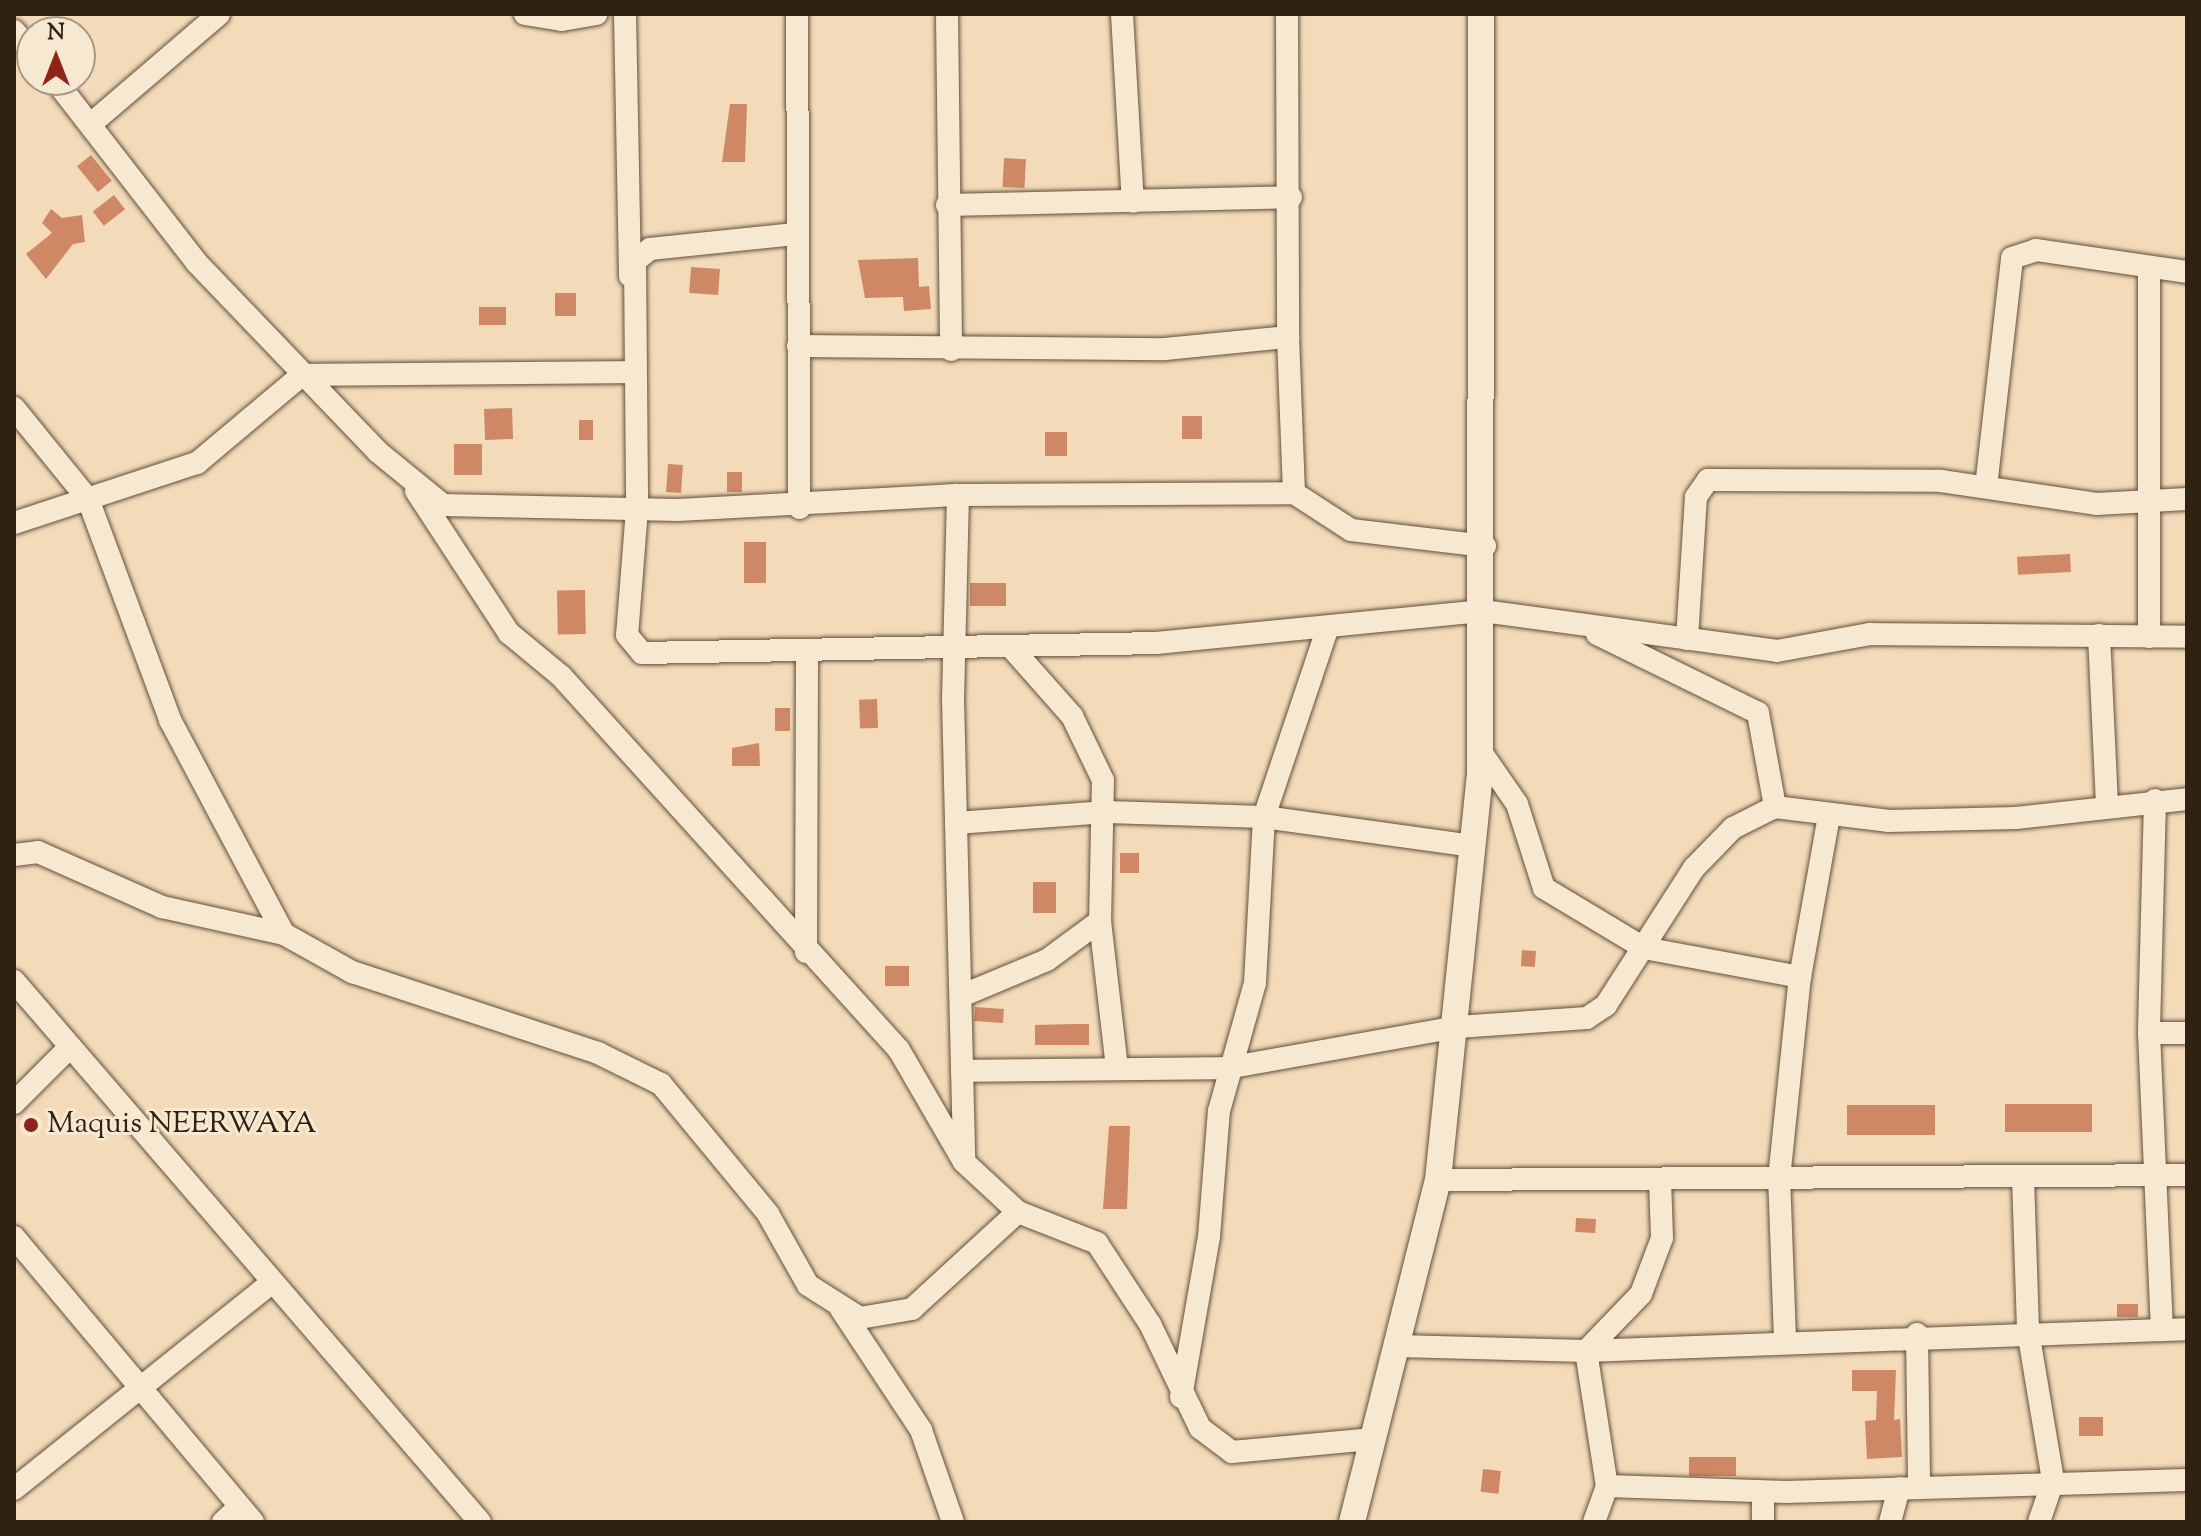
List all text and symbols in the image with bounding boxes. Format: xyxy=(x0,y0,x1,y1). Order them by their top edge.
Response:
north arrow xyxy=(16,16,96,96)
text: N xyxy=(47,18,65,50)
place label: Maquis NEERWAYA xyxy=(47,1107,317,1143)
marker: Maquis NEERWAYA xyxy=(22,1116,40,1134)

